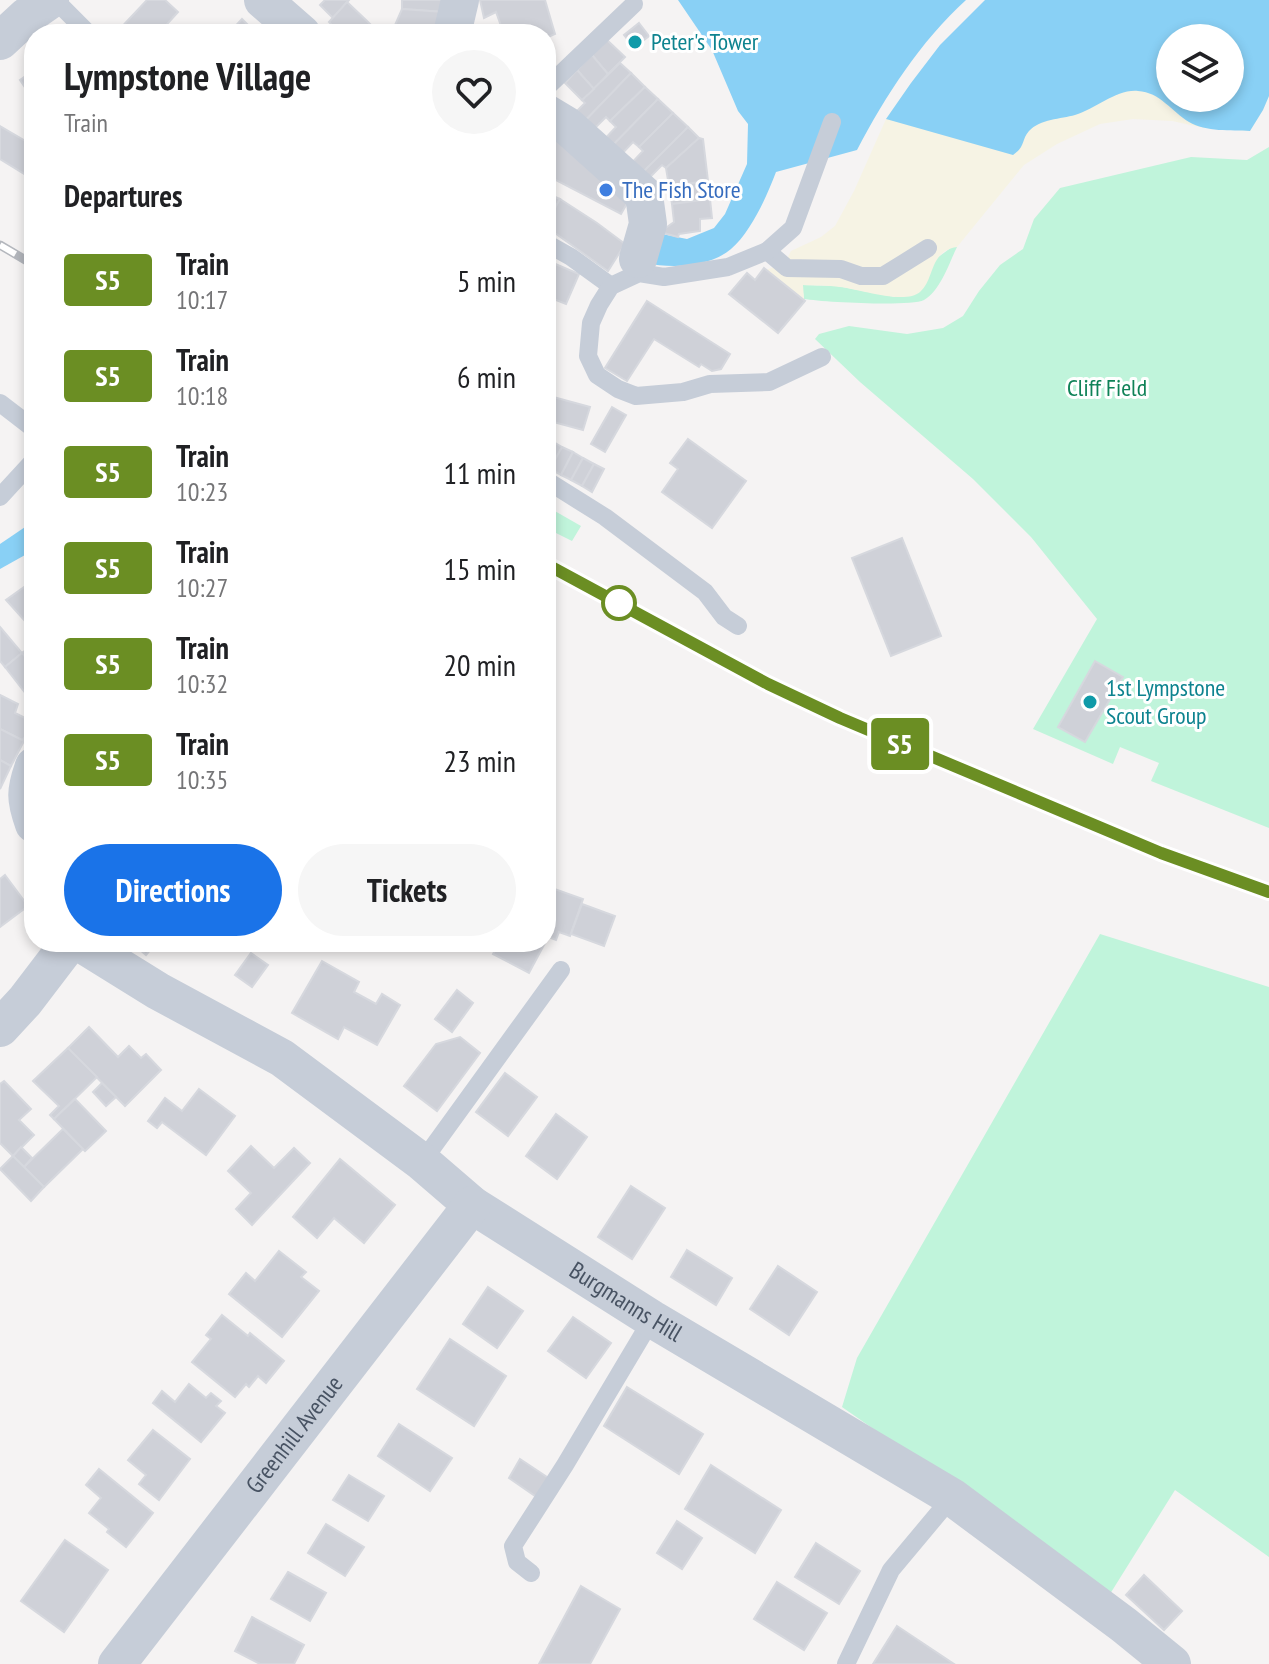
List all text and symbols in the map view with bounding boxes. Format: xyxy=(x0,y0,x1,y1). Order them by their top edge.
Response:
map controls xyxy=(1156,24,1244,112)
button: layers xyxy=(1156,24,1244,112)
place label: Peter's Tower xyxy=(651,26,759,57)
marker: Peter's Tower xyxy=(626,33,644,51)
button: heart xyxy=(432,50,516,134)
text: Lympstone Village xyxy=(64,51,311,100)
text: Train xyxy=(64,106,108,139)
place label: The Fish Store xyxy=(622,174,741,205)
text: Departures xyxy=(64,176,182,215)
marker: The Fish Store xyxy=(597,181,615,199)
text: Train xyxy=(176,244,229,283)
text: S5 xyxy=(95,261,121,298)
text: 5 min xyxy=(457,261,516,300)
text: 10:17 xyxy=(176,283,228,316)
text: Train xyxy=(176,340,229,379)
text: S5 xyxy=(95,357,121,394)
text: 6 min xyxy=(457,357,516,396)
park label: Cliff Field xyxy=(1067,372,1147,403)
text: 10:18 xyxy=(176,379,228,412)
text: Train xyxy=(176,436,229,475)
text: S5 xyxy=(95,453,121,490)
text: 11 min xyxy=(443,453,516,492)
text: 10:23 xyxy=(176,475,228,508)
text: Train xyxy=(176,532,229,571)
text: S5 xyxy=(95,549,121,586)
text: 15 min xyxy=(443,549,516,588)
text: 10:27 xyxy=(176,571,228,604)
unlabelled marker xyxy=(602,586,636,620)
text: Train xyxy=(176,628,229,667)
text: S5 xyxy=(95,645,121,682)
text: 20 min xyxy=(443,645,516,684)
text: 10:32 xyxy=(176,667,228,700)
place label: 1st Lympstone Scout Group xyxy=(1106,672,1225,731)
marker: 1st Lympstone Scout Group xyxy=(1081,693,1099,711)
line badge: S5 xyxy=(864,718,936,770)
text: Train xyxy=(176,724,229,763)
text: S5 xyxy=(887,725,913,762)
text: S5 xyxy=(95,741,121,778)
text: 23 min xyxy=(443,741,516,780)
text: 10:35 xyxy=(176,763,228,796)
button: Directions xyxy=(64,844,282,936)
button: Tickets xyxy=(298,844,516,936)
street label: Burgmanns Hill xyxy=(564,1255,688,1349)
street label: Greenhill Avenue xyxy=(239,1369,349,1499)

